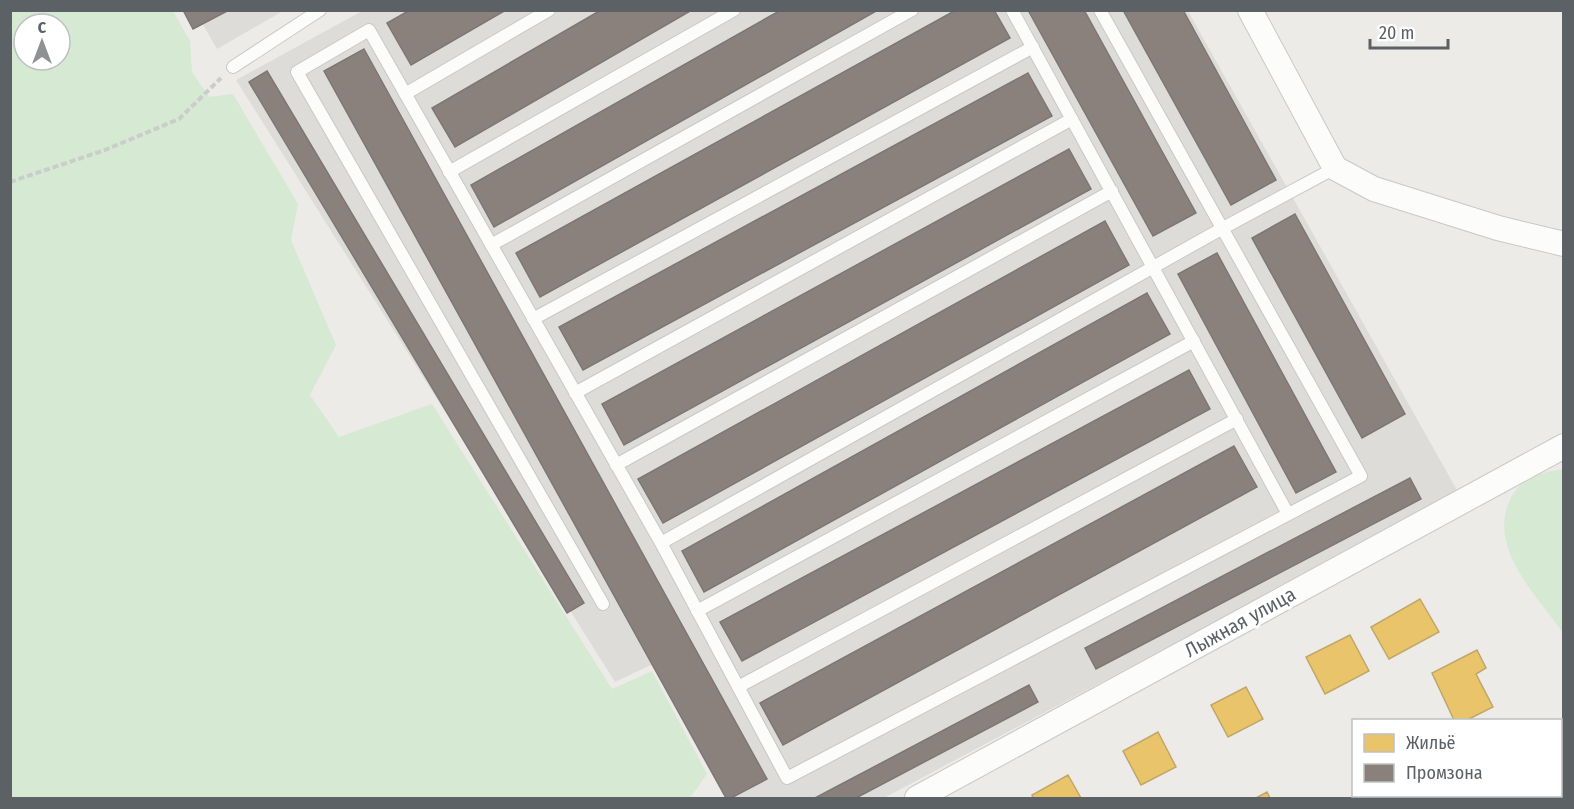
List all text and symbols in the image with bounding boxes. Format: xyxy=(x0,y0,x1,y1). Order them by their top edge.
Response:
north arrow xyxy=(12,12,72,72)
scale bar xyxy=(1370,12,1448,50)
text: С xyxy=(38,18,47,37)
text: 20 m xyxy=(1379,22,1414,44)
street label: Лыжная улица xyxy=(1180,582,1300,662)
legend xyxy=(1352,719,1562,797)
text: Жильё xyxy=(1406,732,1456,754)
text: Промзона xyxy=(1406,762,1483,784)

